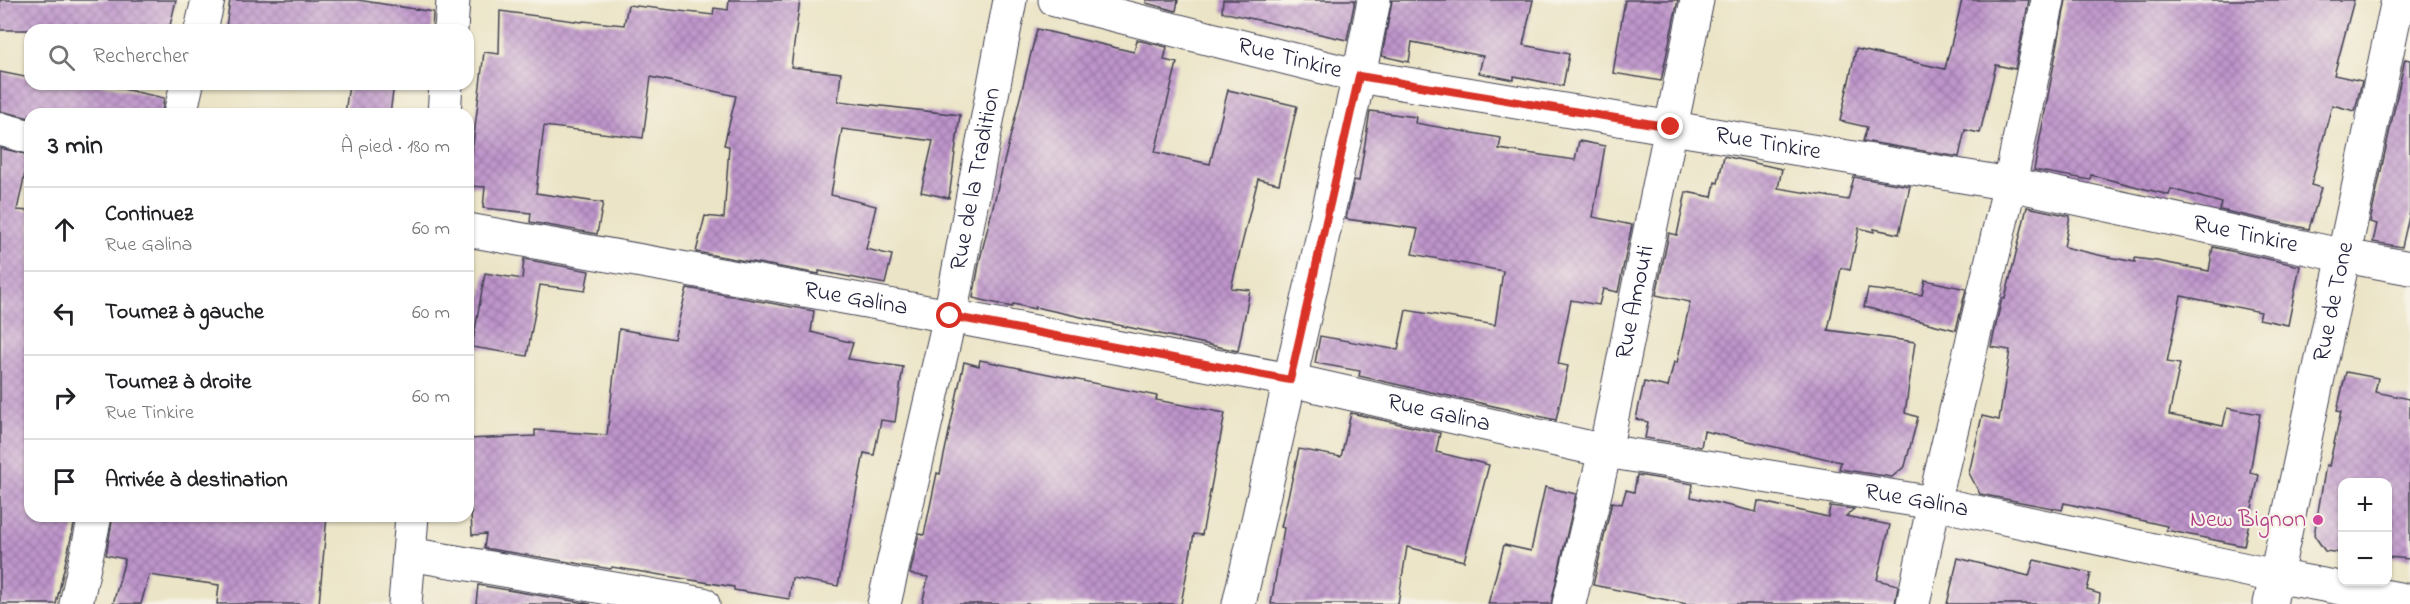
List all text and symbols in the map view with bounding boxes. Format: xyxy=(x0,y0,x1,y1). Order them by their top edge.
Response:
search box xyxy=(24,24,474,90)
street label: Rue Tinkire xyxy=(1234,29,1346,89)
icon: search xyxy=(45,41,78,74)
text: Rechercher xyxy=(93,41,189,73)
street label: Rue de la Tradition xyxy=(942,84,1011,273)
route end xyxy=(1657,113,1683,139)
street label: Rue Tinkire xyxy=(1713,118,1824,170)
text: 3 min xyxy=(48,128,103,166)
text: À pied · 180 m xyxy=(341,133,450,162)
text: Continuez xyxy=(105,199,193,231)
street label: Rue Tinkire xyxy=(2190,206,2301,263)
icon: ahead xyxy=(48,213,81,246)
text: 60 m xyxy=(412,215,450,244)
text: Rue Galina xyxy=(105,231,192,260)
street label: Rue de Tone xyxy=(2304,238,2364,365)
street label: Rue Amouti xyxy=(1607,242,1664,362)
street label: Rue Galina xyxy=(801,273,911,326)
icon: left xyxy=(48,297,81,330)
text: Tournez à gauche xyxy=(105,297,264,329)
text: 60 m xyxy=(412,299,450,328)
route start xyxy=(936,302,962,328)
text: Tournez à droite xyxy=(105,367,251,399)
icon: right xyxy=(48,381,81,414)
text: 60 m xyxy=(412,383,450,412)
street label: Rue Galina xyxy=(1384,385,1494,442)
text: Rue Tinkire xyxy=(105,399,194,428)
icon: arrive xyxy=(48,465,81,498)
text: Arrivée à destination xyxy=(105,465,288,497)
street label: Rue Galina xyxy=(1862,475,1972,527)
map controls xyxy=(2338,478,2392,586)
button: + xyxy=(2338,478,2392,532)
place label: New Bignon xyxy=(2190,503,2306,538)
marker: New Bignon xyxy=(2311,513,2325,527)
button: − xyxy=(2338,532,2392,586)

